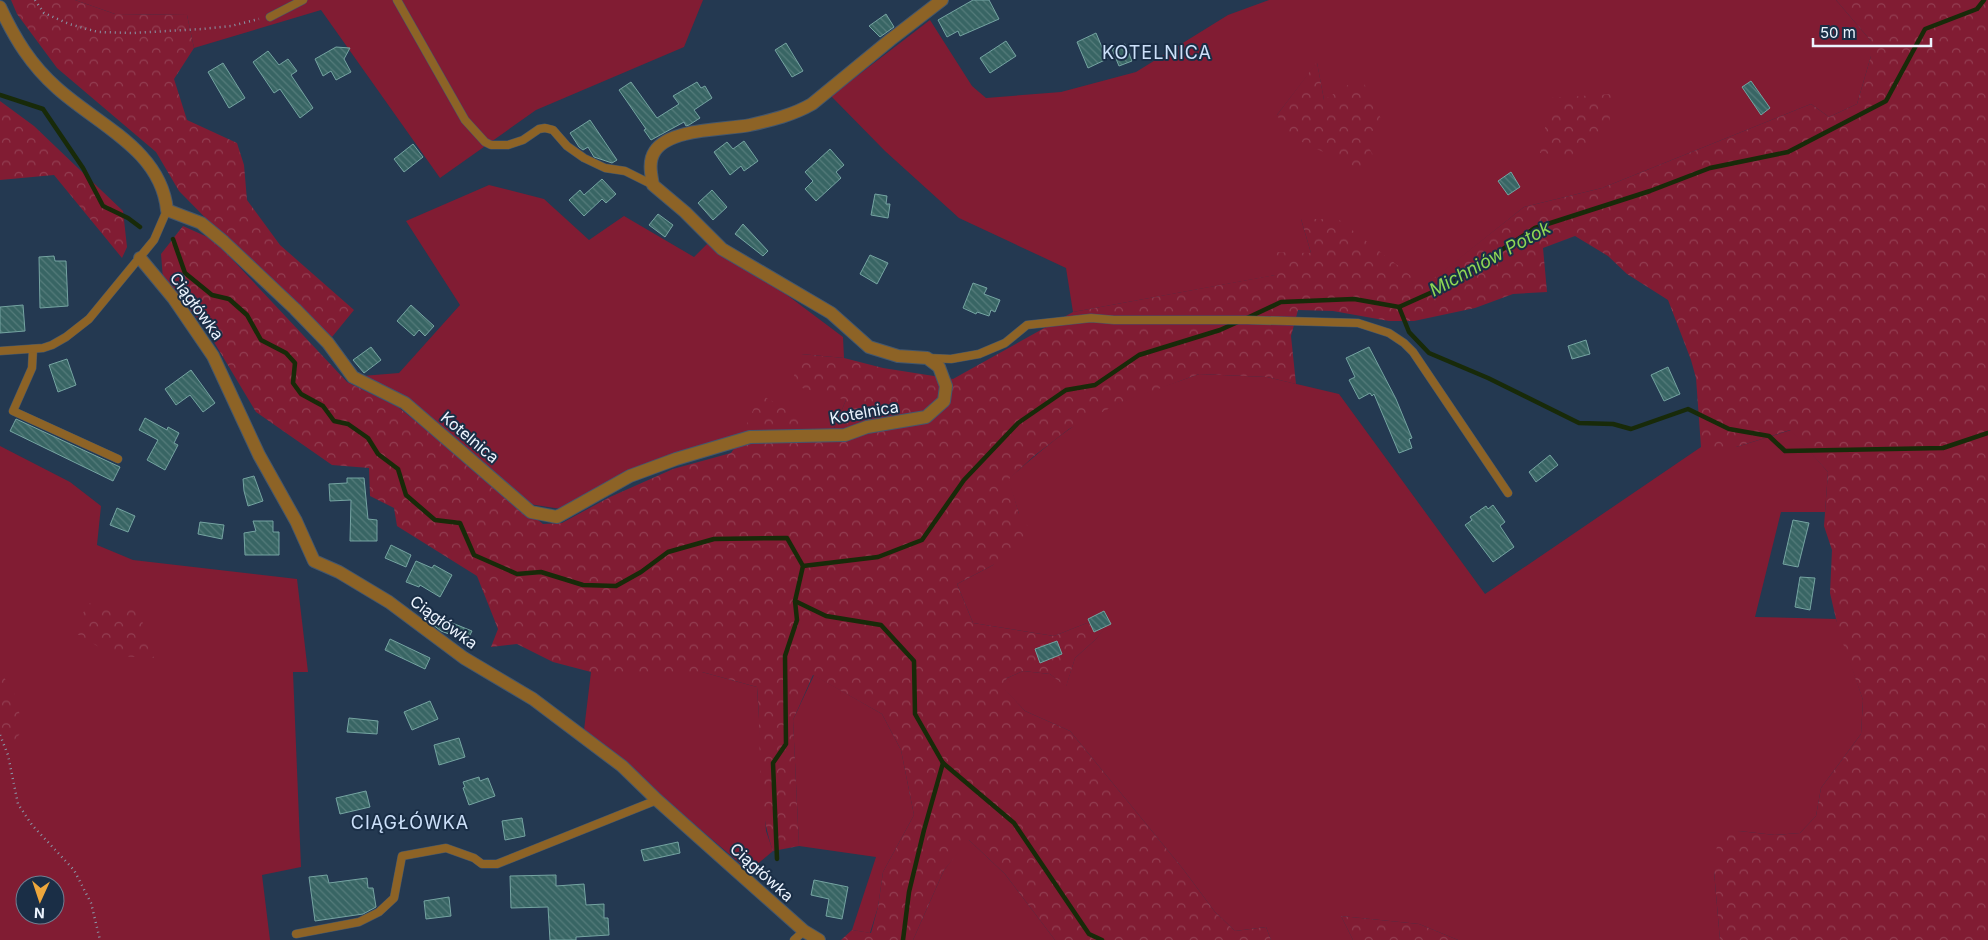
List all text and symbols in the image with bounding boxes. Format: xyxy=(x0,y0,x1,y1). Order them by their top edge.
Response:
scale bar xyxy=(1813,15,1930,47)
text: 50 m xyxy=(1820,23,1856,42)
district label: KOTELNICA xyxy=(1102,42,1212,63)
water label: Michniów Potok xyxy=(1425,216,1555,301)
street label: Ciągłówka xyxy=(166,268,228,344)
street label: Kotelnica xyxy=(828,396,900,428)
street label: Kotelnica xyxy=(437,407,503,467)
street label: Ciągłówka xyxy=(406,591,482,653)
district label: CIĄGŁÓWKA xyxy=(351,811,469,833)
street label: Ciągłówka xyxy=(726,838,798,906)
north arrow xyxy=(15,875,65,925)
text: N xyxy=(34,905,45,922)

